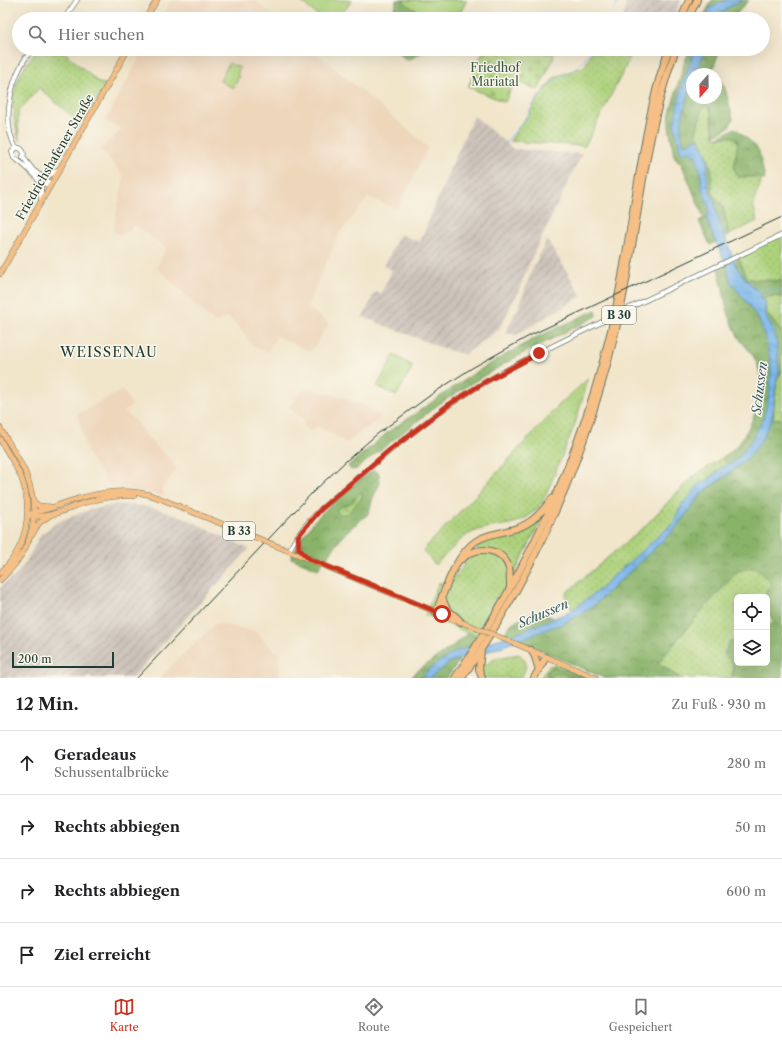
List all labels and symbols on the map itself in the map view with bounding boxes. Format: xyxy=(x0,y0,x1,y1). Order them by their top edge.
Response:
park label: Friedhof Mariatal xyxy=(470,60,522,89)
north arrow xyxy=(686,68,722,104)
street label: Friedrichshafener Straße xyxy=(12,91,97,222)
road number: B 30 xyxy=(602,306,636,324)
district label: WEISSENAU xyxy=(59,343,158,361)
route end xyxy=(530,344,548,362)
water label: Schussen xyxy=(748,361,770,416)
road number: B 33 xyxy=(223,522,255,540)
water label: Schussen xyxy=(515,595,571,631)
route start xyxy=(433,605,451,623)
scale bar xyxy=(12,650,114,669)

